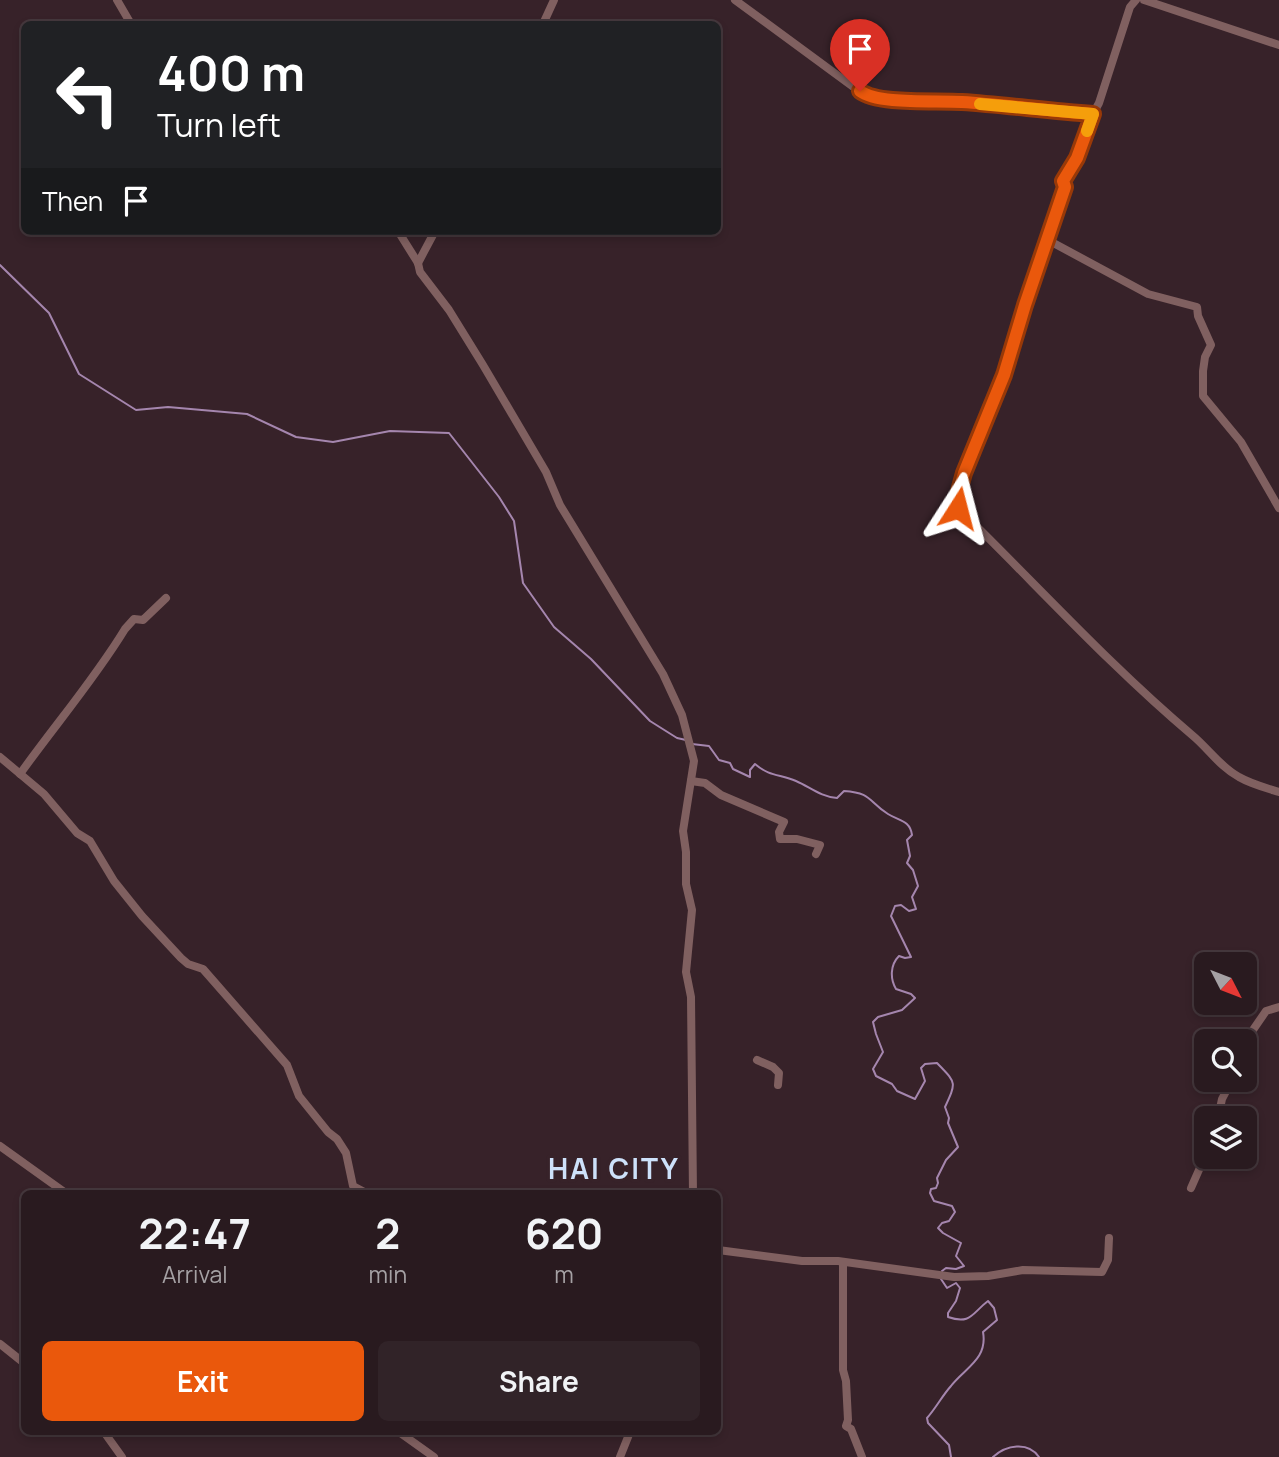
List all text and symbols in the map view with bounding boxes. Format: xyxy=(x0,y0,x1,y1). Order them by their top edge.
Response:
pin xyxy=(830,19,890,91)
icon: arrive xyxy=(841,30,879,68)
text: 400 m xyxy=(157,39,305,106)
icon: left xyxy=(42,49,133,140)
text: Turn left xyxy=(157,103,281,147)
icon: arrive xyxy=(117,182,155,220)
text: Then xyxy=(42,183,103,219)
position arrow xyxy=(921,471,995,545)
north arrow xyxy=(1194,952,1256,1015)
map controls xyxy=(1194,952,1257,1169)
button: search xyxy=(1194,1029,1257,1092)
button: layers xyxy=(1194,1106,1257,1169)
district label: HAI CITY xyxy=(548,1149,680,1187)
text: 22:47 xyxy=(139,1204,251,1262)
text: 2 xyxy=(375,1204,400,1262)
text: 620 xyxy=(525,1204,603,1262)
text: Arrival xyxy=(162,1258,228,1290)
text: min xyxy=(369,1258,407,1290)
text: m xyxy=(554,1258,574,1290)
button: Exit xyxy=(42,1341,364,1421)
button: Share xyxy=(378,1341,700,1421)

